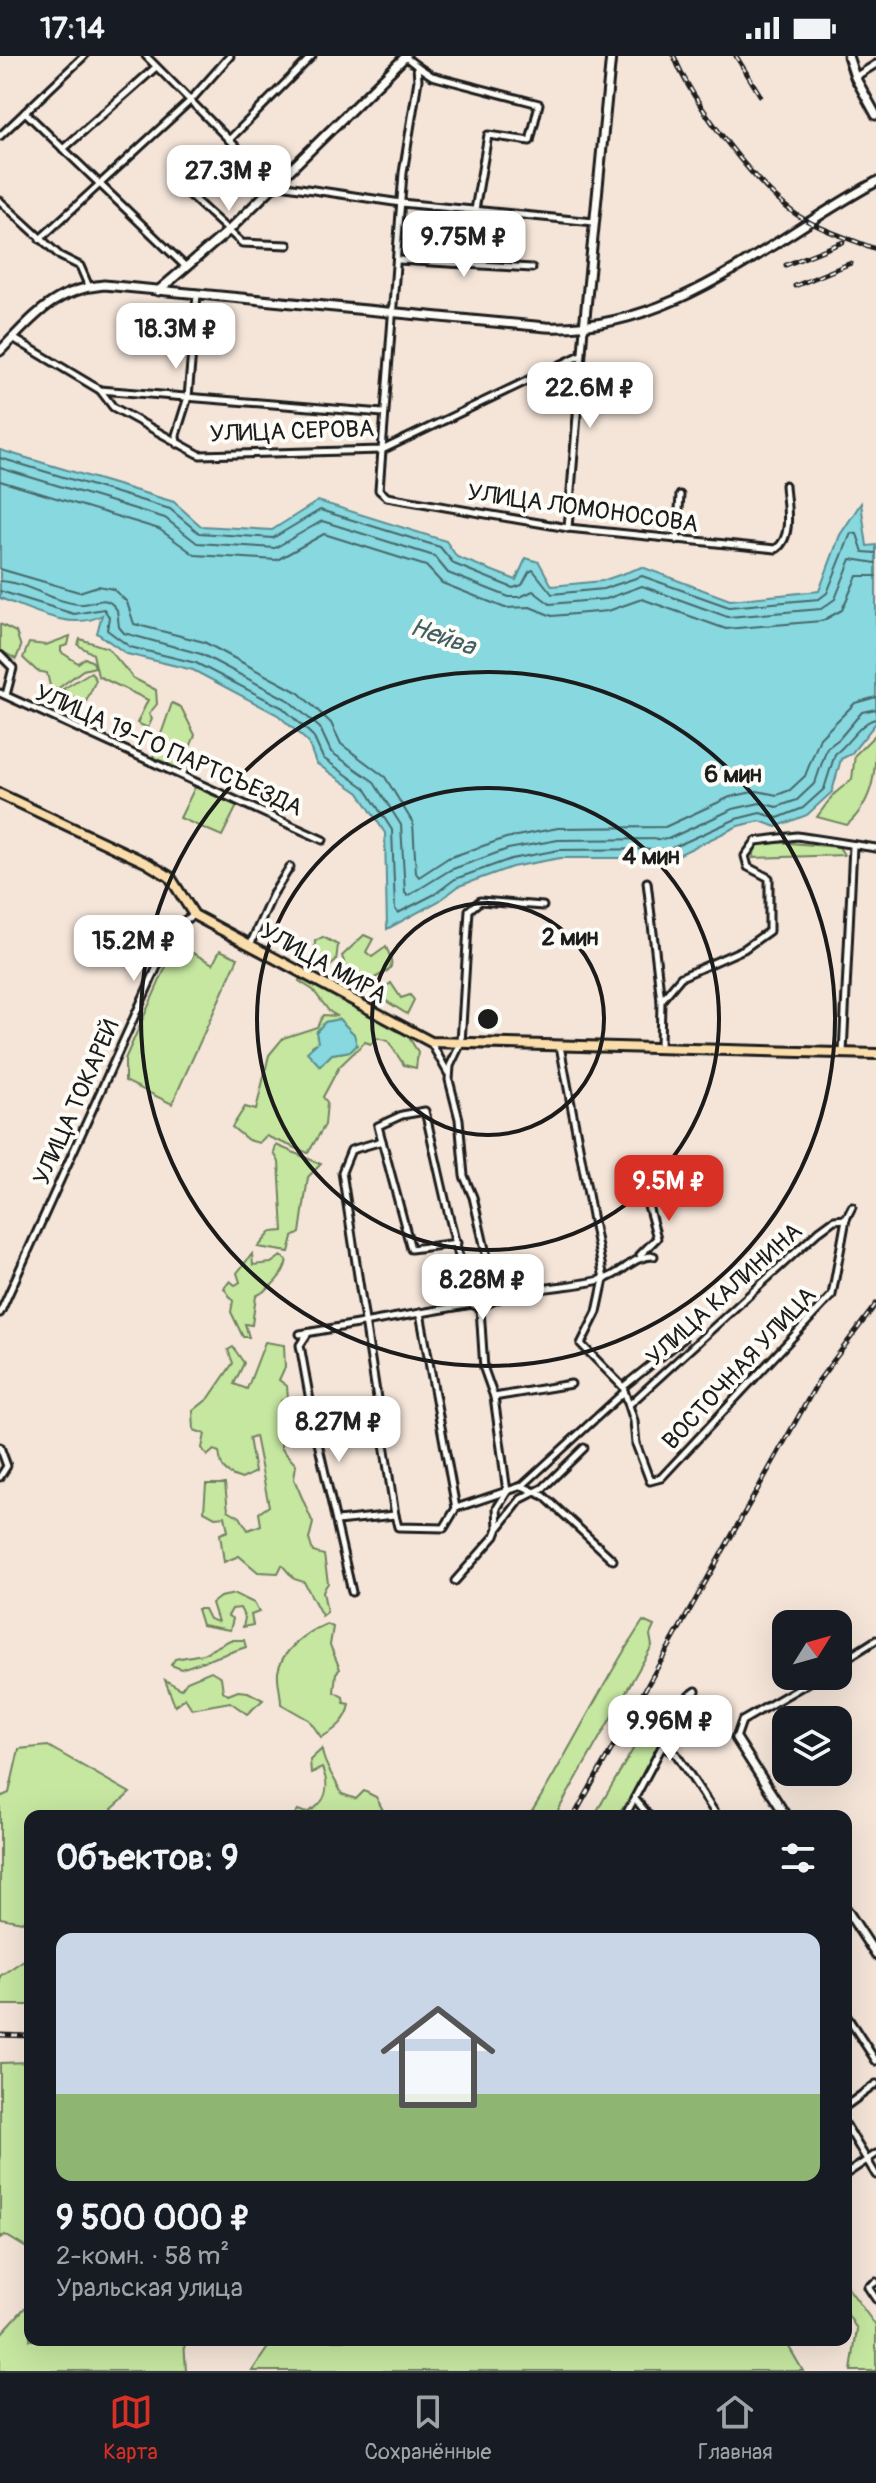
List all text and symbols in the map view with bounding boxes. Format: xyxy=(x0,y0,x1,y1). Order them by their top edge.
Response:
text: 17:14 xyxy=(40,10,105,47)
pin: 27.3M ₽ xyxy=(155,145,303,213)
text: 27.3M ₽ xyxy=(185,155,273,187)
pin: 9.75M ₽ xyxy=(390,211,538,279)
text: 9.75M ₽ xyxy=(421,221,507,253)
pin: 18.3M ₽ xyxy=(102,303,250,371)
text: 18.3M ₽ xyxy=(134,313,218,345)
pin: 22.6M ₽ xyxy=(516,362,664,430)
text: 22.6M ₽ xyxy=(545,372,635,404)
street label: УЛИЦА СЕРОВА xyxy=(209,414,375,449)
street label: УЛИЦА ЛОМОНОСОВА xyxy=(466,478,700,539)
water label: Нейва xyxy=(406,611,481,664)
street label: УЛИЦА 19-ГО ПАРТСЪЕЗДА xyxy=(31,678,307,823)
text: 6 мин xyxy=(704,760,762,789)
text: 4 мин xyxy=(622,842,680,871)
pin: 15.2M ₽ xyxy=(60,915,208,983)
street label: УЛИЦА МИРА xyxy=(255,917,392,1010)
text: 2 мин xyxy=(541,923,599,952)
text: 15.2M ₽ xyxy=(92,925,176,957)
centre of rings xyxy=(474,1005,502,1033)
street label: УЛИЦА ТОКАРЕЙ xyxy=(27,1015,126,1189)
pin: 9.5M ₽ xyxy=(604,1155,734,1223)
text: 9.5M ₽ xyxy=(632,1165,706,1197)
street label: УЛИЦА КАЛИНИНА xyxy=(640,1217,808,1372)
pin: 8.28M ₽ xyxy=(409,1254,557,1322)
text: 8.28M ₽ xyxy=(440,1264,526,1296)
street label: ВОСТОЧНАЯ УЛИЦА xyxy=(656,1281,822,1456)
pin: 8.27M ₽ xyxy=(265,1396,413,1464)
text: 8.27M ₽ xyxy=(295,1406,383,1438)
north arrow xyxy=(772,1610,852,1690)
map controls xyxy=(772,1610,852,1786)
pin: 9.96M ₽ xyxy=(596,1695,744,1763)
text: 9.96M ₽ xyxy=(626,1705,714,1737)
button: layers xyxy=(772,1706,852,1786)
icon: filters xyxy=(776,1836,820,1880)
text: Объектов: 9 xyxy=(56,1837,238,1880)
icon: home xyxy=(366,1985,510,2129)
text: 9 500 000 ₽ xyxy=(56,2197,251,2240)
text: 2-комн. · 58 m² xyxy=(56,2240,229,2272)
text: Уральская улица xyxy=(56,2272,243,2304)
tab: Карта xyxy=(103,2390,158,2466)
tab: Сохранённые xyxy=(364,2390,491,2466)
tab: Главная xyxy=(698,2390,773,2466)

